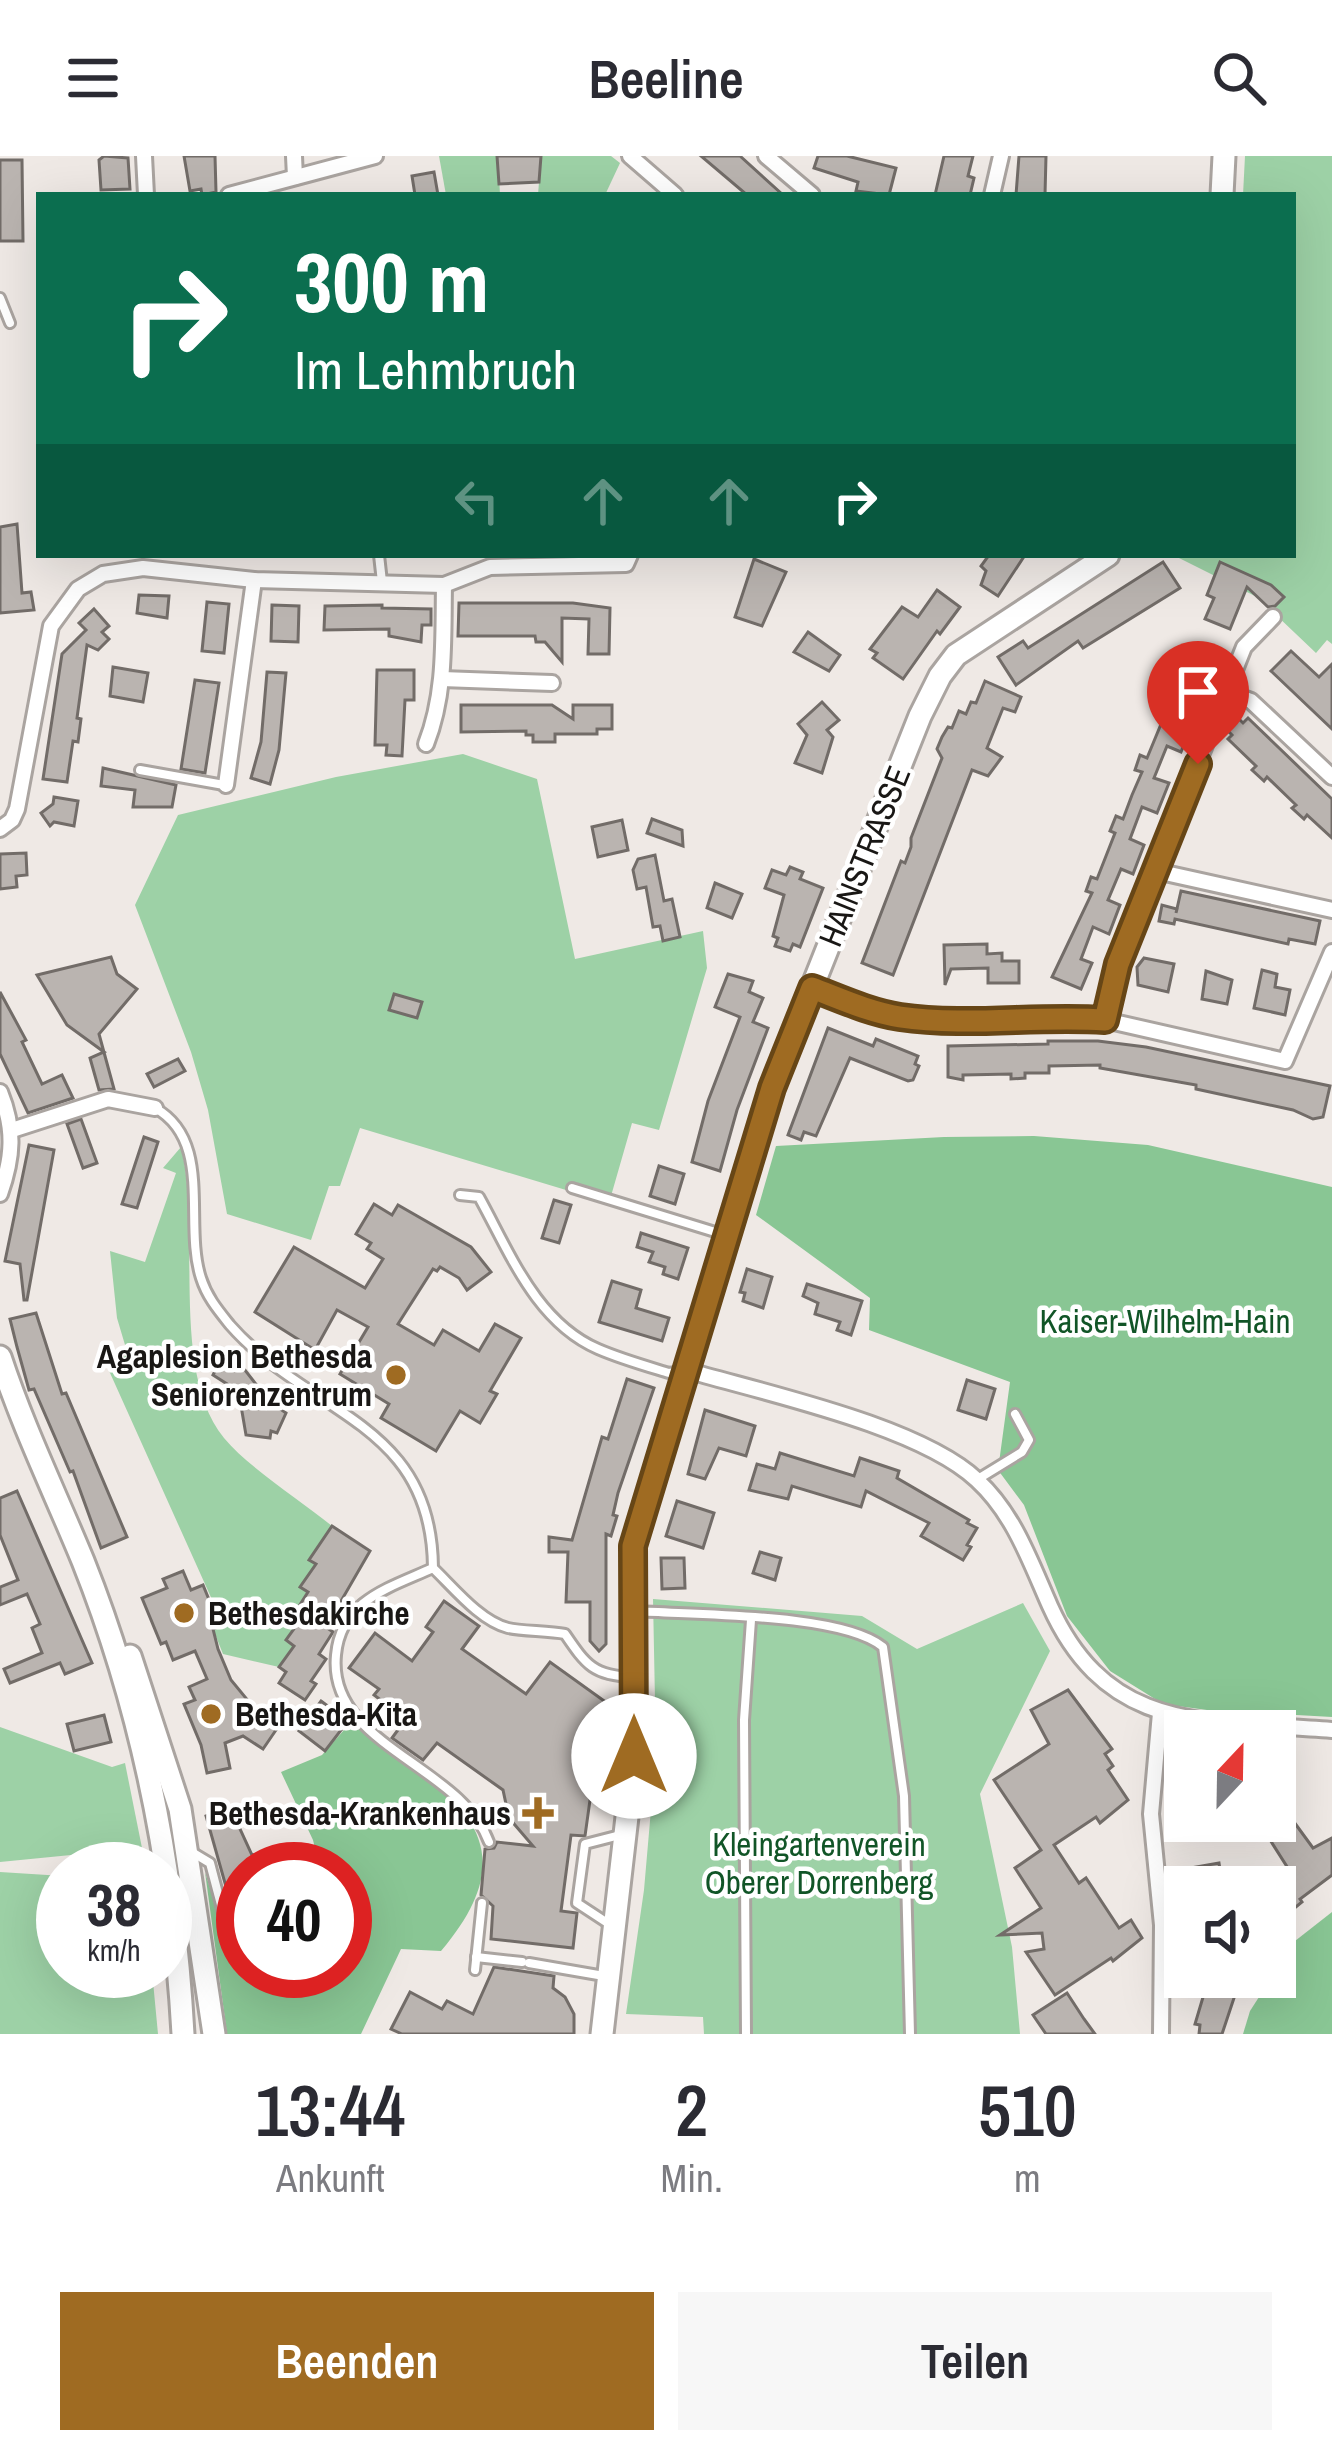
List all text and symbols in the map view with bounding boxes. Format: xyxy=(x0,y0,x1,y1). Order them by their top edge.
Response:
text: Beeline xyxy=(588,42,744,115)
icon: menu xyxy=(60,45,126,111)
icon: search xyxy=(1206,45,1272,111)
text: 300 m xyxy=(294,225,489,338)
icon: right xyxy=(96,240,252,396)
text: Im Lehmbruch xyxy=(294,333,577,406)
icon: left xyxy=(444,468,510,534)
icon: ahead xyxy=(570,468,636,534)
icon: ahead xyxy=(696,468,762,534)
icon: right xyxy=(822,468,888,534)
pin xyxy=(1147,641,1249,764)
icon: arrive xyxy=(1165,659,1231,725)
street label: HAINSTRASSE xyxy=(808,759,920,953)
park label: Kaiser-Wilhelm-Hain xyxy=(1039,1299,1291,1343)
place label: Agaplesion Bethesda Seniorenzentrum xyxy=(97,1334,372,1416)
marker: Agaplesion Bethesda Seniorenzentrum xyxy=(383,1362,409,1388)
place label: Bethesdakirche xyxy=(208,1591,410,1635)
marker: Bethesdakirche xyxy=(171,1600,197,1626)
place label: Bethesda-Kita xyxy=(235,1692,417,1736)
position arrow xyxy=(571,1693,697,1819)
marker: Bethesda-Kita xyxy=(198,1701,224,1727)
north arrow xyxy=(1164,1710,1296,1842)
map controls xyxy=(1164,1710,1296,1998)
place label: Bethesda-Krankenhaus xyxy=(209,1791,511,1835)
marker: Bethesda-Krankenhaus xyxy=(522,1797,554,1829)
park label: Kleingartenverein Oberer Dorrenberg xyxy=(705,1822,933,1904)
speed limit sign: 40 xyxy=(216,1842,372,1998)
text: 38 xyxy=(87,1864,141,1945)
button: sound xyxy=(1164,1866,1296,1998)
text: km/h xyxy=(87,1930,141,1970)
text: 13:44 xyxy=(255,2061,405,2158)
text: 2 xyxy=(675,2061,708,2158)
text: 510 xyxy=(978,2061,1077,2158)
text: Ankunft xyxy=(276,2152,385,2204)
text: Min. xyxy=(661,2152,723,2204)
text: m xyxy=(1014,2152,1041,2204)
button: Beenden xyxy=(60,2292,654,2430)
button: Teilen xyxy=(678,2292,1272,2430)

